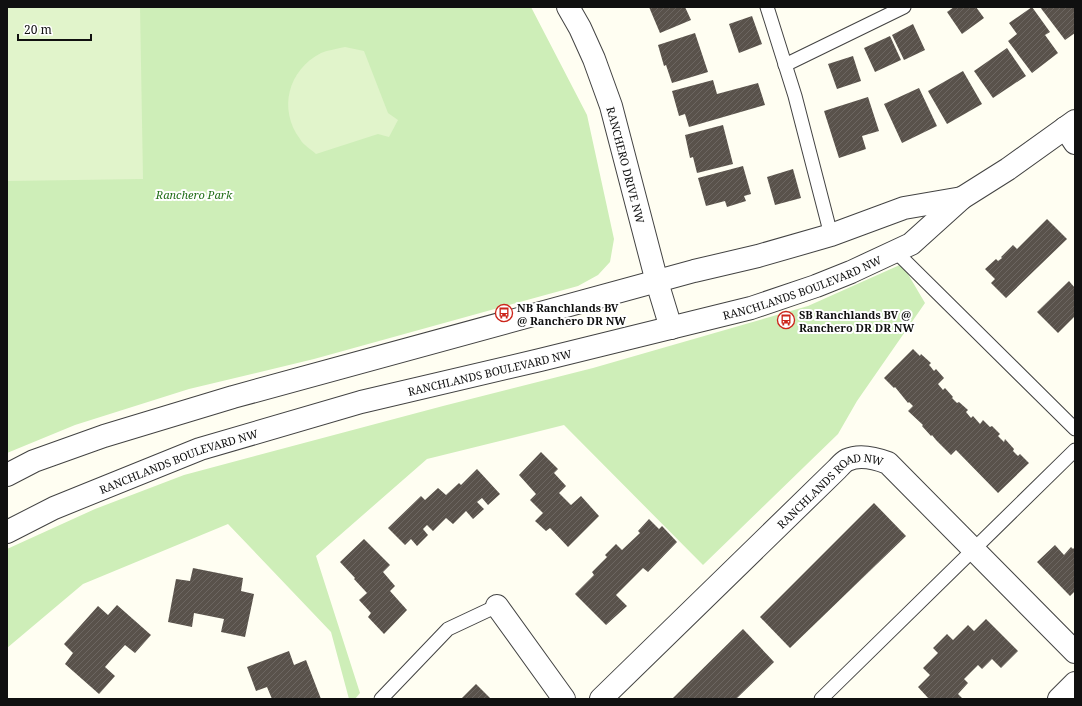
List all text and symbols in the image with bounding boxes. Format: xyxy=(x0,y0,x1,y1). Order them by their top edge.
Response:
scale bar xyxy=(18,16,91,42)
text: 20 m xyxy=(24,21,52,38)
street label: RANCHERO DRIVE NW xyxy=(604,105,649,225)
park label: Ranchero Park xyxy=(155,187,233,202)
street label: RANCHLANDS BOULEVARD NW xyxy=(721,251,884,322)
place label: NB Ranchlands BV @ Ranchero DR NW xyxy=(517,300,626,328)
bus stop icon: NB Ranchlands BV @ Ranchero DR NW xyxy=(494,303,514,323)
place label: SB Ranchlands BV @ Ranchero DR DR NW xyxy=(799,307,914,335)
bus stop icon: SB Ranchlands BV @ Ranchero DR DR NW xyxy=(776,310,796,330)
street label: RANCHLANDS BOULEVARD NW xyxy=(406,345,573,398)
street label: RANCHLANDS BOULEVARD NW xyxy=(97,425,260,496)
street label: RANCHLANDS ROAD NW xyxy=(773,449,886,531)

